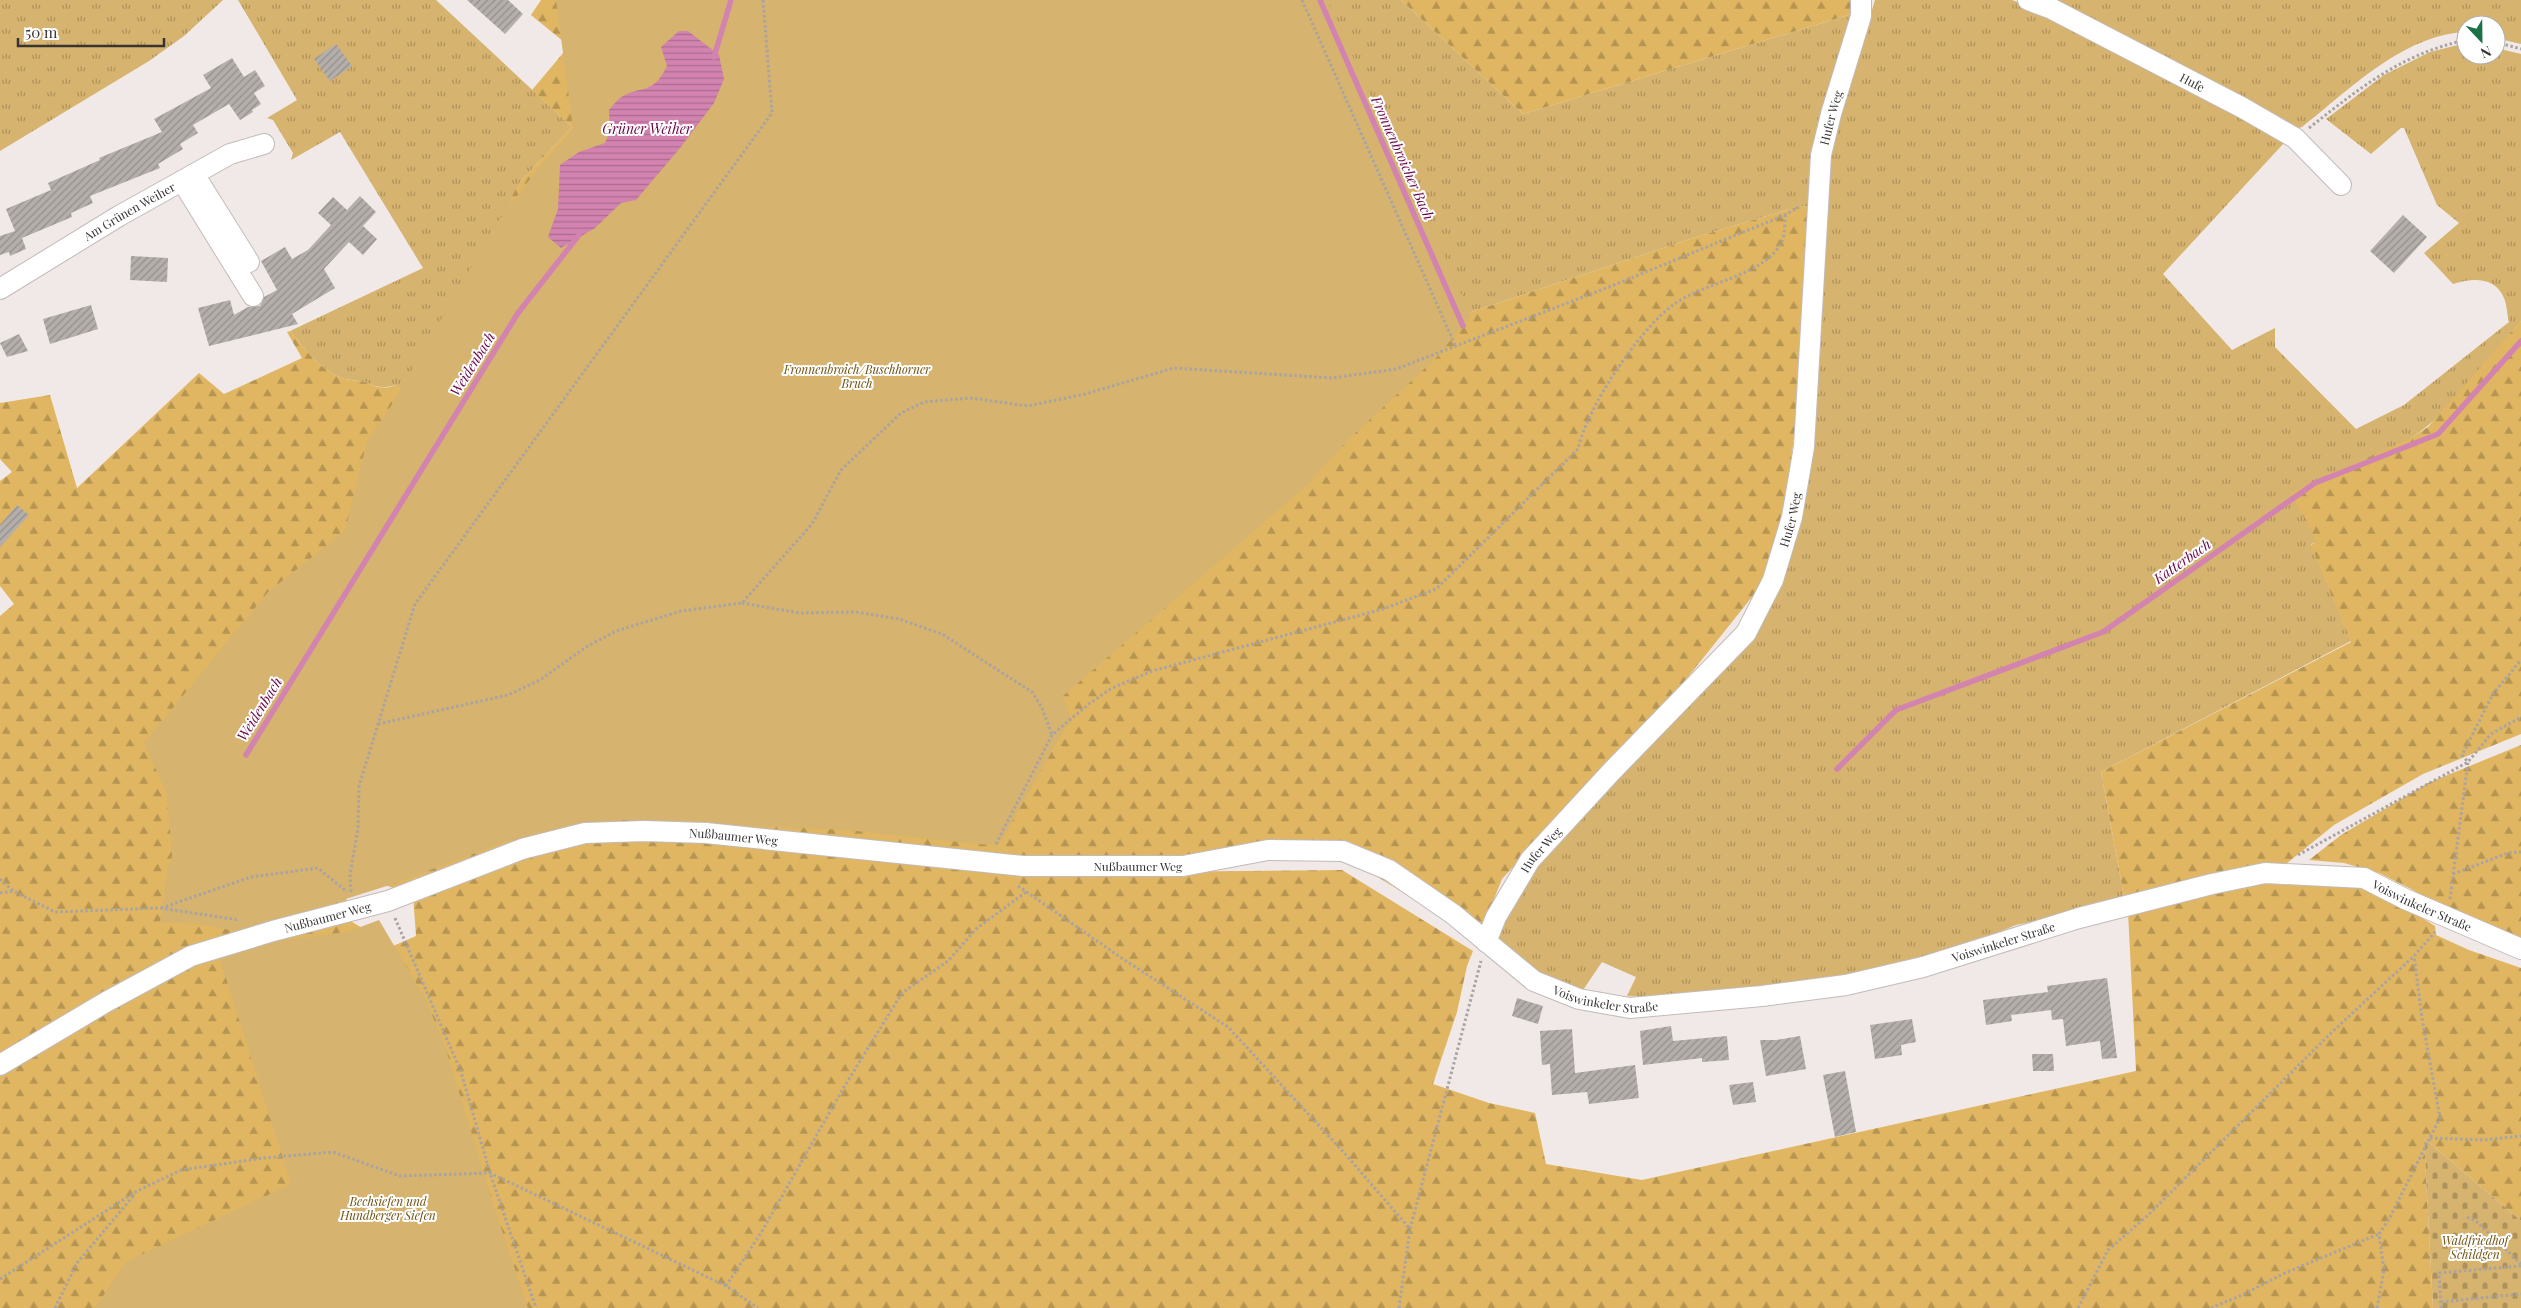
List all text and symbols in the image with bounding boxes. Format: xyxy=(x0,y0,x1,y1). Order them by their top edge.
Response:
scale bar xyxy=(18,15,164,47)
north arrow xyxy=(2456,15,2506,65)
text: 50 m xyxy=(25,22,58,42)
text: N xyxy=(2478,42,2494,63)
street label: Hufe xyxy=(2177,69,2208,95)
street label: Hufer Weg xyxy=(1816,88,1846,147)
water label: Fronnenbroicher Bach xyxy=(1367,92,1439,223)
water label: Grüner Weiher xyxy=(602,119,693,138)
street label: Am Grünen Weiher xyxy=(80,178,178,244)
water label: Weidenbach xyxy=(445,329,499,399)
park label: Fronnenbroich/Buschhorner Bruch xyxy=(783,361,931,391)
street label: Hufer Weg xyxy=(1775,490,1804,549)
water label: Katterbach xyxy=(2149,534,2214,588)
water label: Weidenbach xyxy=(232,674,286,744)
street label: Hufer Weg xyxy=(1516,823,1565,875)
street label: Nußbaumer Weg xyxy=(689,824,779,848)
street label: Nußbaumer Weg xyxy=(1093,858,1183,874)
street label: Voiswinkeler Straße xyxy=(2369,875,2474,935)
street label: Nußbaumer Weg xyxy=(282,898,373,936)
street label: Voiswinkeler Straße xyxy=(1949,918,2057,966)
street label: Voiswinkeler Straße xyxy=(1550,981,1659,1016)
park label: Bechsiefen und Hundberger Siefen xyxy=(339,1193,436,1223)
park label: Waldfriedhof Schildgen xyxy=(2442,1232,2510,1262)

